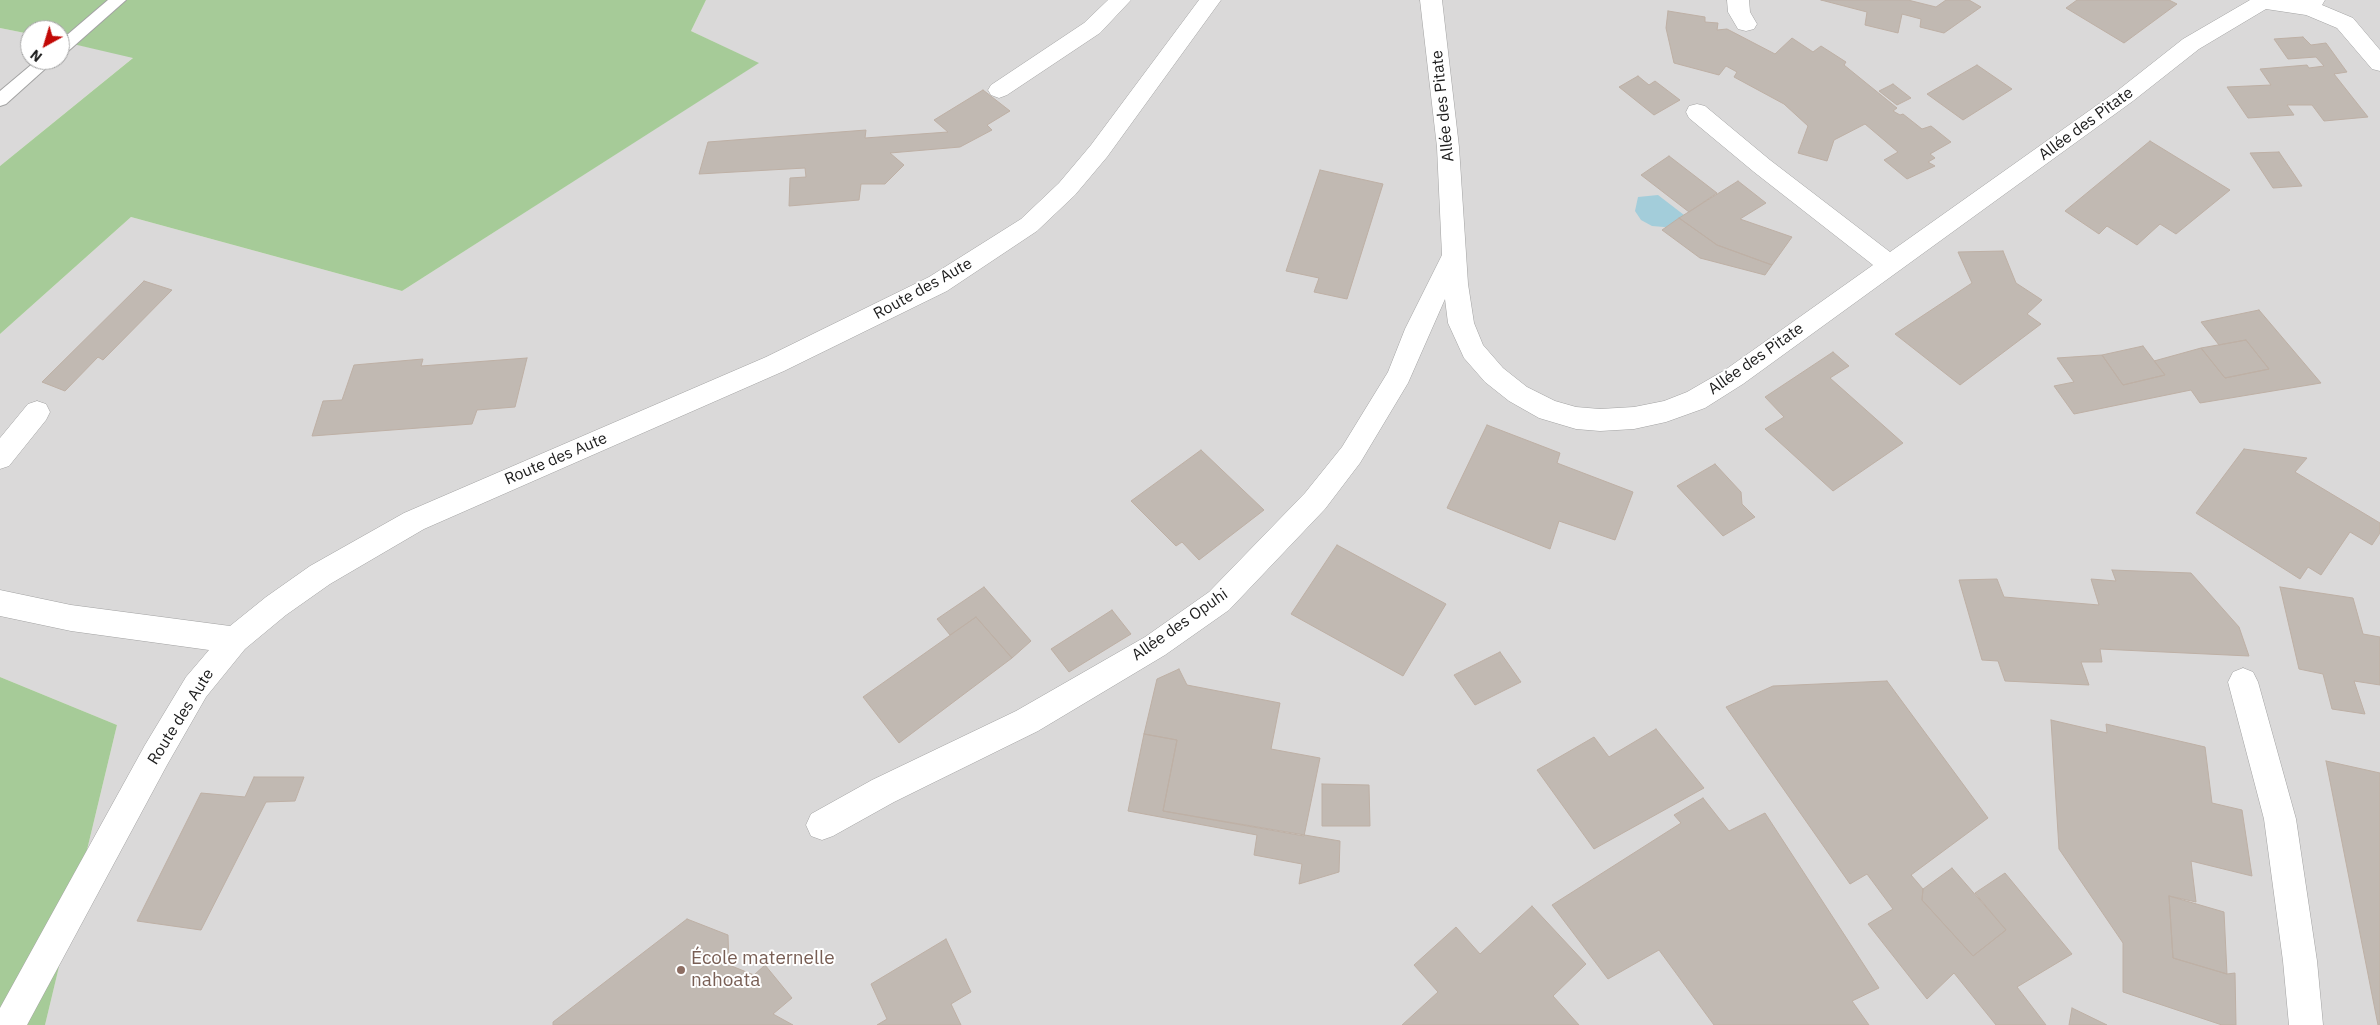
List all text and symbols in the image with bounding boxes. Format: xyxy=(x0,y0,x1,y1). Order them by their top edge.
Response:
north arrow xyxy=(20,20,70,70)
text: N xyxy=(27,46,46,66)
street label: Allée des Pitate xyxy=(1428,49,1458,163)
street label: Allée des Pitate xyxy=(2035,83,2137,165)
street label: Route des Aute xyxy=(870,254,976,324)
street label: Allée des Pitate xyxy=(1705,319,1807,399)
street label: Route des Aute xyxy=(502,429,610,489)
street label: Allée des Opuhi xyxy=(1128,585,1232,665)
street label: Route des Aute xyxy=(144,665,218,769)
place label: École maternelle nahoata xyxy=(691,948,835,992)
marker: École maternelle nahoata xyxy=(675,964,687,976)

